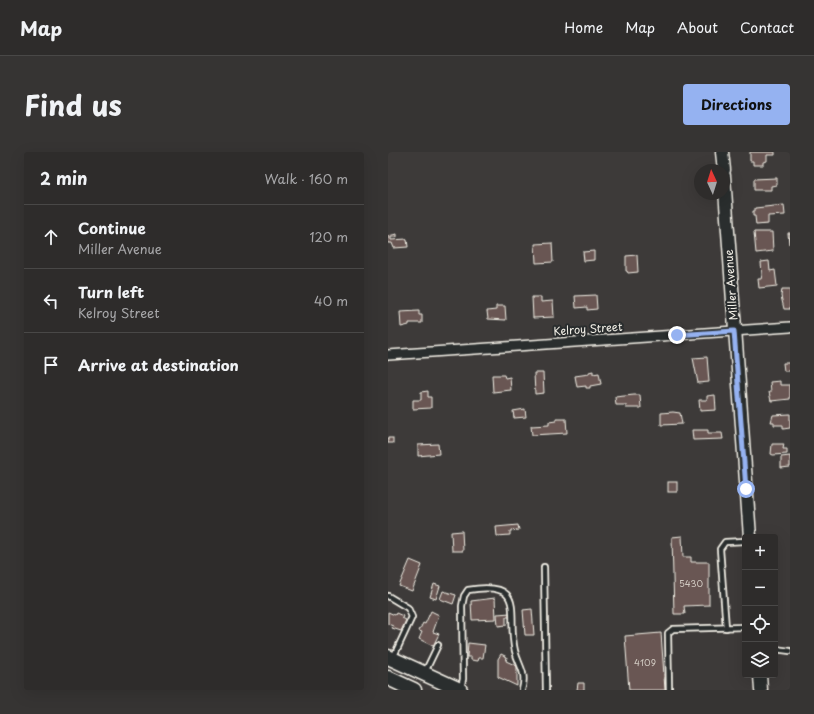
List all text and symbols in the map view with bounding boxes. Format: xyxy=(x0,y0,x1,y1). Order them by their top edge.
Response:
text: Map xyxy=(20,14,62,42)
text: Home xyxy=(564,17,603,38)
text: Map xyxy=(625,17,655,38)
text: About xyxy=(677,17,718,38)
text: Contact xyxy=(740,17,794,38)
text: Find us xyxy=(24,83,122,126)
button: Directions xyxy=(683,84,790,125)
north arrow xyxy=(694,164,730,200)
text: 2 min xyxy=(40,165,87,191)
text: Walk · 160 m xyxy=(265,169,348,188)
text: Continue xyxy=(78,216,146,239)
icon: ahead xyxy=(40,226,62,248)
text: 120 m xyxy=(309,227,348,246)
text: Miller Avenue xyxy=(78,239,162,258)
street label: Miller Avenue xyxy=(720,249,741,321)
text: Turn left xyxy=(78,280,144,303)
icon: left xyxy=(40,290,62,312)
text: 40 m xyxy=(314,291,348,310)
text: Kelroy Street xyxy=(78,303,160,322)
street label: Kelroy Street xyxy=(553,318,624,339)
route end xyxy=(668,326,686,344)
text: Arrive at destination xyxy=(78,353,239,376)
icon: arrive xyxy=(40,354,62,376)
route start xyxy=(737,480,755,498)
map controls xyxy=(742,534,778,678)
button: + xyxy=(742,534,778,570)
button: − xyxy=(742,570,778,606)
house number: 5430 xyxy=(679,576,703,590)
button: locate xyxy=(742,606,778,642)
button: layers xyxy=(742,642,778,678)
house number: 4109 xyxy=(634,655,656,669)

